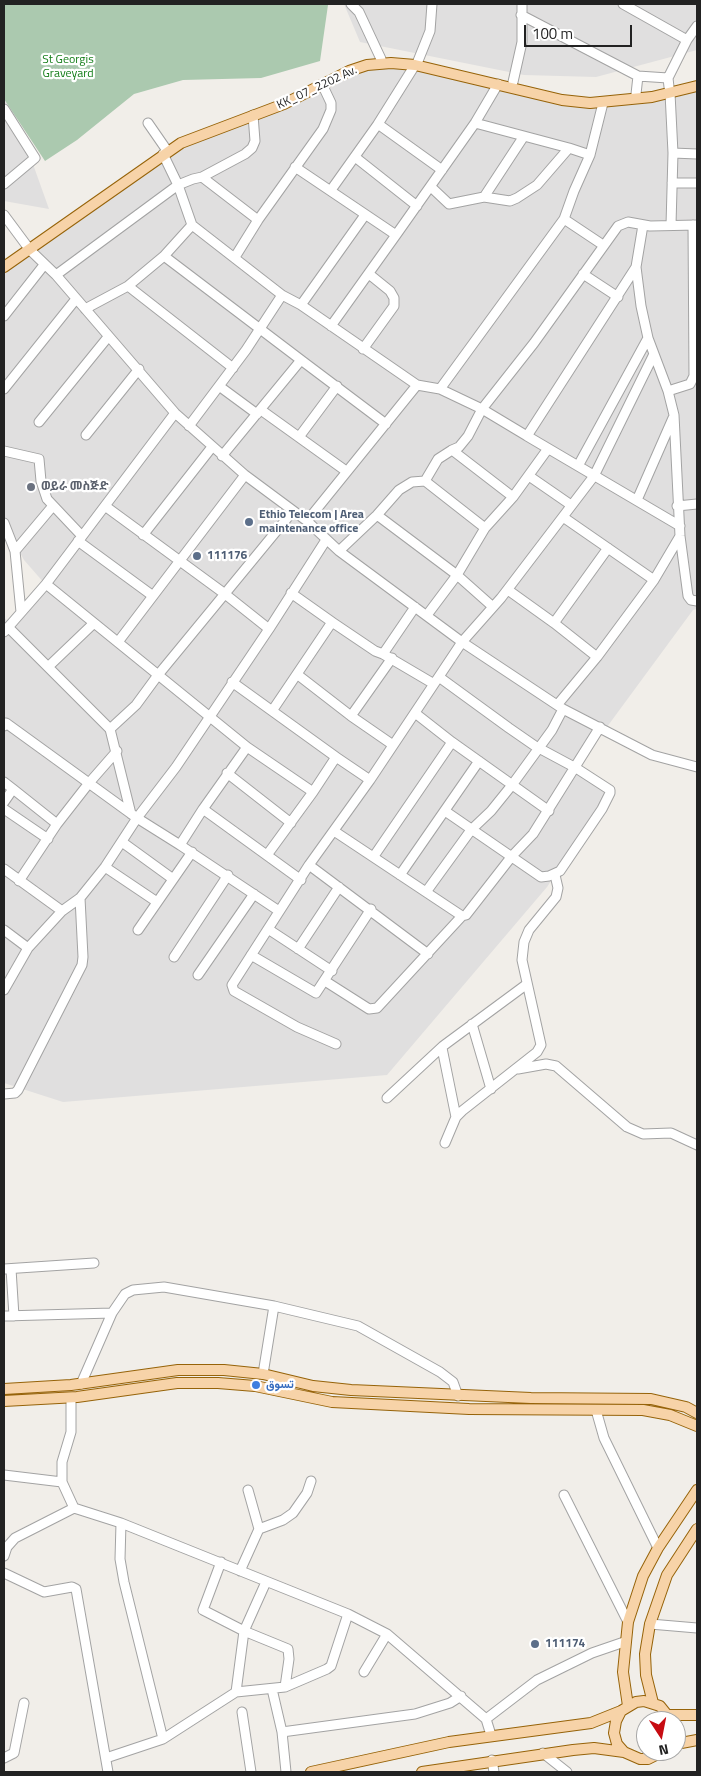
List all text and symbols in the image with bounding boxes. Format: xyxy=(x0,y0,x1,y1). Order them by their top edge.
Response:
scale bar xyxy=(526,15,634,47)
text: 100 m xyxy=(532,22,573,45)
park label: St Georgis Graveyard xyxy=(42,53,94,81)
street label: KK_07_2202 Av. xyxy=(275,63,359,113)
place label: ወይራ መስጅድ xyxy=(41,480,108,494)
marker: ወይራ መስጅድ xyxy=(25,481,37,493)
place label: Ethio Telecom | Area maintenance office xyxy=(259,508,364,536)
marker: Ethio Telecom | Area maintenance office xyxy=(243,516,255,528)
place label: 111176 xyxy=(207,549,247,563)
marker: 111176 xyxy=(191,550,203,562)
place label: تسوق xyxy=(266,1378,294,1392)
marker: تسوق xyxy=(250,1379,262,1391)
place label: 111174 xyxy=(545,1637,585,1651)
marker: 111174 xyxy=(529,1638,541,1650)
north arrow xyxy=(636,1711,686,1761)
text: N xyxy=(657,1739,671,1761)

